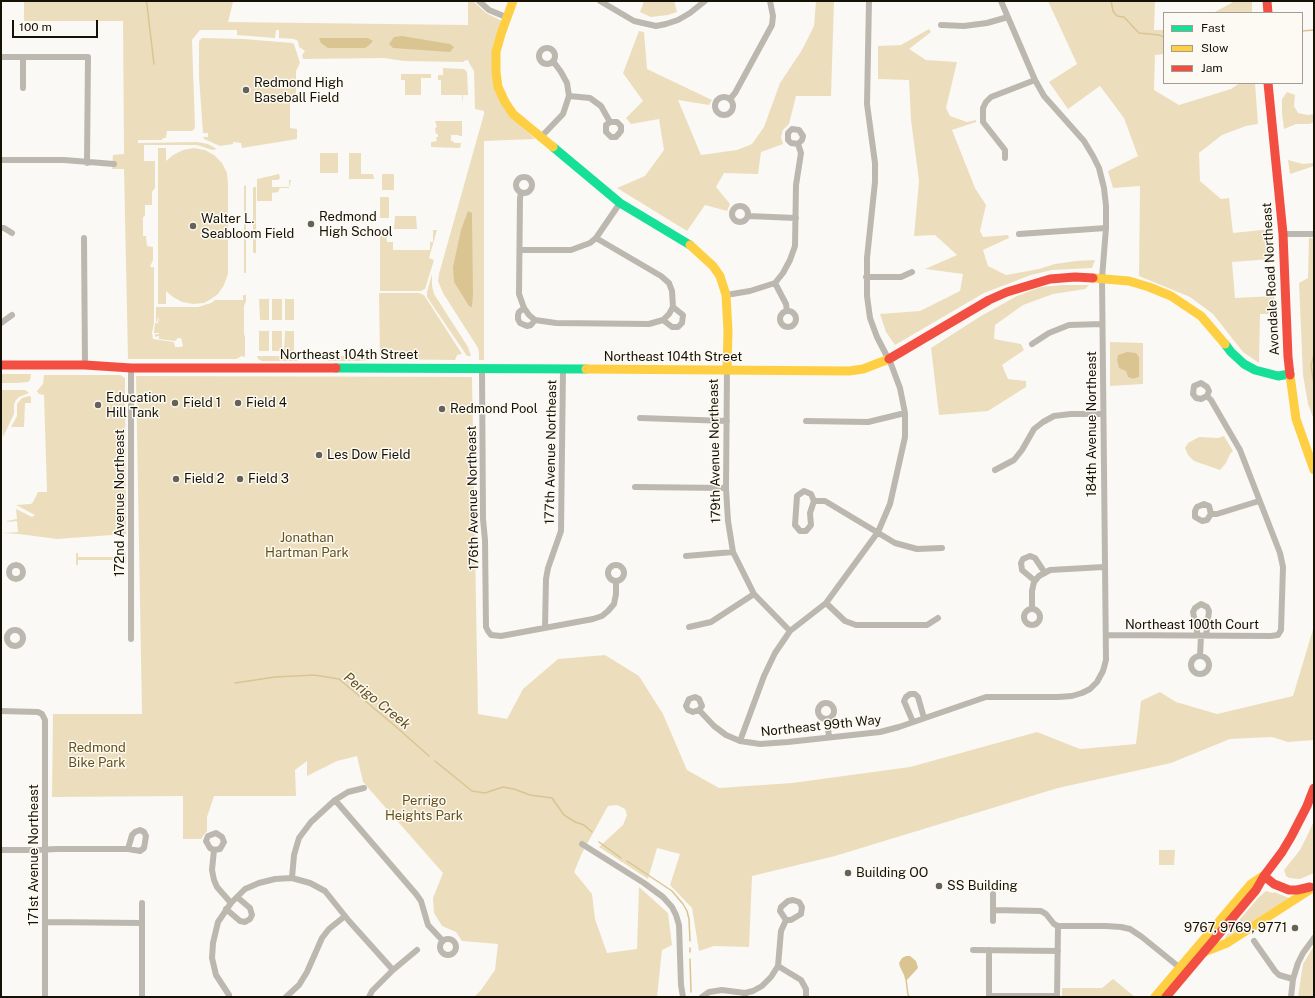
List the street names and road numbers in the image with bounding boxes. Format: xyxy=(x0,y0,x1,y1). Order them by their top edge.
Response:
street label: Avondale Road Northeast xyxy=(1259,202,1283,356)
street label: Northeast 104th Street xyxy=(280,347,418,363)
street label: Northeast 104th Street xyxy=(604,349,742,365)
street label: 184th Avenue Northeast xyxy=(1084,351,1100,497)
street label: 179th Avenue Northeast xyxy=(706,378,724,524)
street label: 177th Avenue Northeast xyxy=(542,379,560,525)
street label: 176th Avenue Northeast xyxy=(464,425,482,571)
street label: 172nd Avenue Northeast xyxy=(112,429,128,577)
street label: Northeast 100th Court xyxy=(1125,617,1259,633)
street label: Northeast 99th Way xyxy=(760,712,882,740)
street label: 171st Avenue Northeast xyxy=(26,784,42,926)

